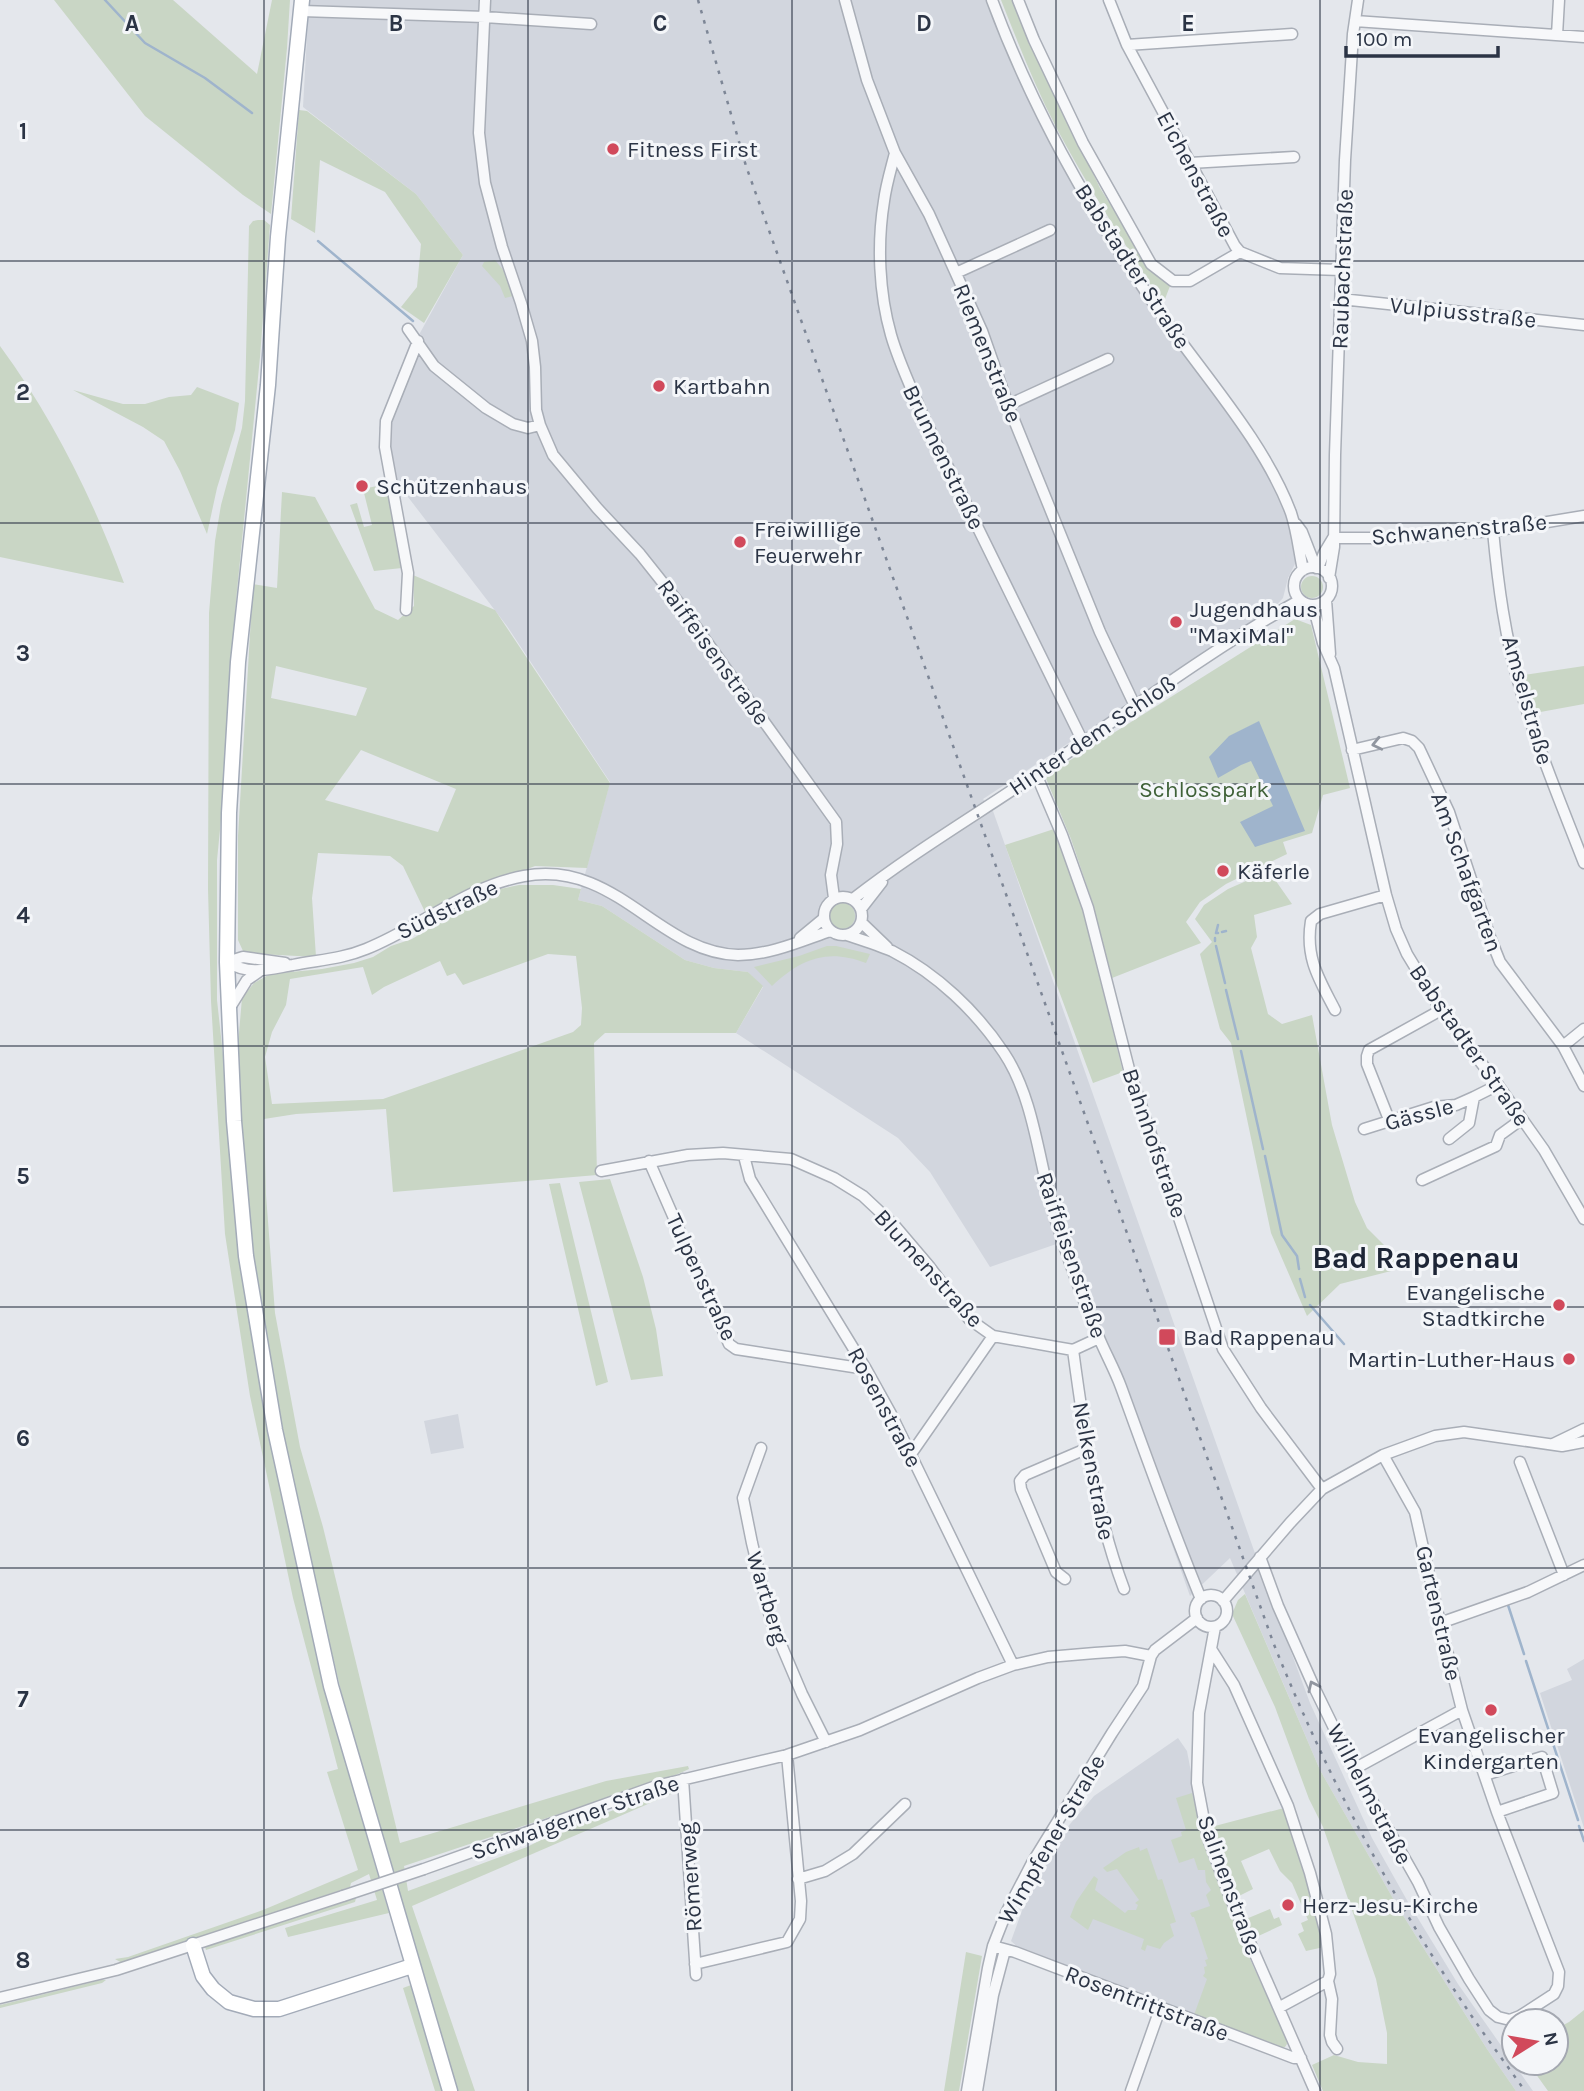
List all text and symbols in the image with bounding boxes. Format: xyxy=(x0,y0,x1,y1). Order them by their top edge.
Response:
text: A xyxy=(125,10,139,37)
text: B xyxy=(389,10,403,37)
text: C xyxy=(653,10,667,37)
text: D xyxy=(916,10,932,37)
text: E xyxy=(1181,10,1195,37)
scale bar xyxy=(1346,14,1498,58)
text: 100 m xyxy=(1356,27,1413,51)
street label: Eichenstraße xyxy=(1151,107,1240,242)
text: 1 xyxy=(19,118,27,145)
place label: Fitness First xyxy=(627,136,758,163)
marker: Fitness First xyxy=(605,141,621,157)
street label: Babstadter Straße xyxy=(1069,179,1196,354)
street label: Raubachstraße xyxy=(1326,188,1359,350)
street label: Riemenstraße xyxy=(947,280,1028,427)
street label: Vulpiusstraße xyxy=(1388,291,1538,334)
place label: Kartbahn xyxy=(673,373,771,400)
marker: Kartbahn xyxy=(651,378,667,394)
text: 2 xyxy=(16,379,30,406)
street label: Brunnenstraße xyxy=(897,380,990,534)
place label: Schützenhaus xyxy=(376,473,527,500)
marker: Schützenhaus xyxy=(354,478,370,494)
street label: Schwanenstraße xyxy=(1370,508,1548,551)
place label: Freiwillige Feuerwehr xyxy=(754,516,863,569)
marker: Freiwillige Feuerwehr xyxy=(732,534,748,550)
street label: Raiffeisenstraße xyxy=(652,574,775,730)
place label: Jugendhaus "MaxiMal" xyxy=(1190,596,1318,649)
marker: Jugendhaus "MaxiMal" xyxy=(1168,614,1184,630)
street label: Amselstraße xyxy=(1496,633,1559,768)
text: 3 xyxy=(16,640,30,667)
street label: Hinter dem Schloß xyxy=(1004,670,1181,801)
one-way arrow xyxy=(1372,735,1384,750)
park label: Schlosspark xyxy=(1139,776,1269,803)
street label: Am Schafgarten xyxy=(1425,789,1508,956)
place label: Käferle xyxy=(1237,858,1310,885)
marker: Käferle xyxy=(1215,863,1231,879)
street label: Südstraße xyxy=(392,873,502,945)
text: 4 xyxy=(16,902,30,929)
street label: Babstadter Straße xyxy=(1404,959,1536,1131)
street label: Bahnhofstraße xyxy=(1116,1065,1193,1221)
street label: Gässle xyxy=(1382,1092,1456,1137)
text: 5 xyxy=(16,1163,30,1190)
street label: Raiffeisenstraße xyxy=(1031,1169,1113,1342)
street label: Blumenstraße xyxy=(869,1204,989,1333)
street label: Tulpenstraße xyxy=(660,1209,743,1345)
district label: Bad Rappenau xyxy=(1312,1240,1520,1276)
place label: Evangelische Stadtkirche xyxy=(1406,1279,1545,1332)
marker: Evangelische Stadtkirche xyxy=(1551,1297,1567,1313)
place label: Bad Rappenau xyxy=(1183,1324,1335,1351)
marker: Bad Rappenau xyxy=(1157,1327,1177,1347)
street label: Rosenstraße xyxy=(842,1343,927,1472)
place label: Martin-Luther-Haus xyxy=(1348,1346,1555,1373)
marker: Martin-Luther-Haus xyxy=(1561,1351,1577,1367)
street label: Nelkenstraße xyxy=(1067,1400,1120,1543)
text: 6 xyxy=(16,1425,30,1452)
street label: Gartenstraße xyxy=(1410,1543,1467,1683)
street label: Wartberg xyxy=(741,1548,794,1648)
one-way arrow xyxy=(1307,1680,1321,1693)
text: 7 xyxy=(17,1686,29,1713)
marker: Evangelischer Kindergarten xyxy=(1483,1702,1499,1718)
street label: Wilhelmstraße xyxy=(1321,1719,1418,1869)
place label: Evangelischer Kindergarten xyxy=(1417,1722,1565,1775)
street label: Wimpfener Straße xyxy=(992,1750,1111,1929)
street label: Schwaigerner Straße xyxy=(468,1769,683,1866)
street label: Salinenstraße xyxy=(1192,1811,1267,1959)
street label: Römerweg xyxy=(673,1821,708,1933)
place label: Herz-Jesu-Kirche xyxy=(1302,1892,1478,1919)
marker: Herz-Jesu-Kirche xyxy=(1280,1897,1296,1913)
text: 8 xyxy=(16,1947,30,1974)
street label: Rosentrittstraße xyxy=(1061,1960,1233,2047)
north arrow xyxy=(1500,2007,1570,2077)
text: N xyxy=(1539,2030,1563,2048)

